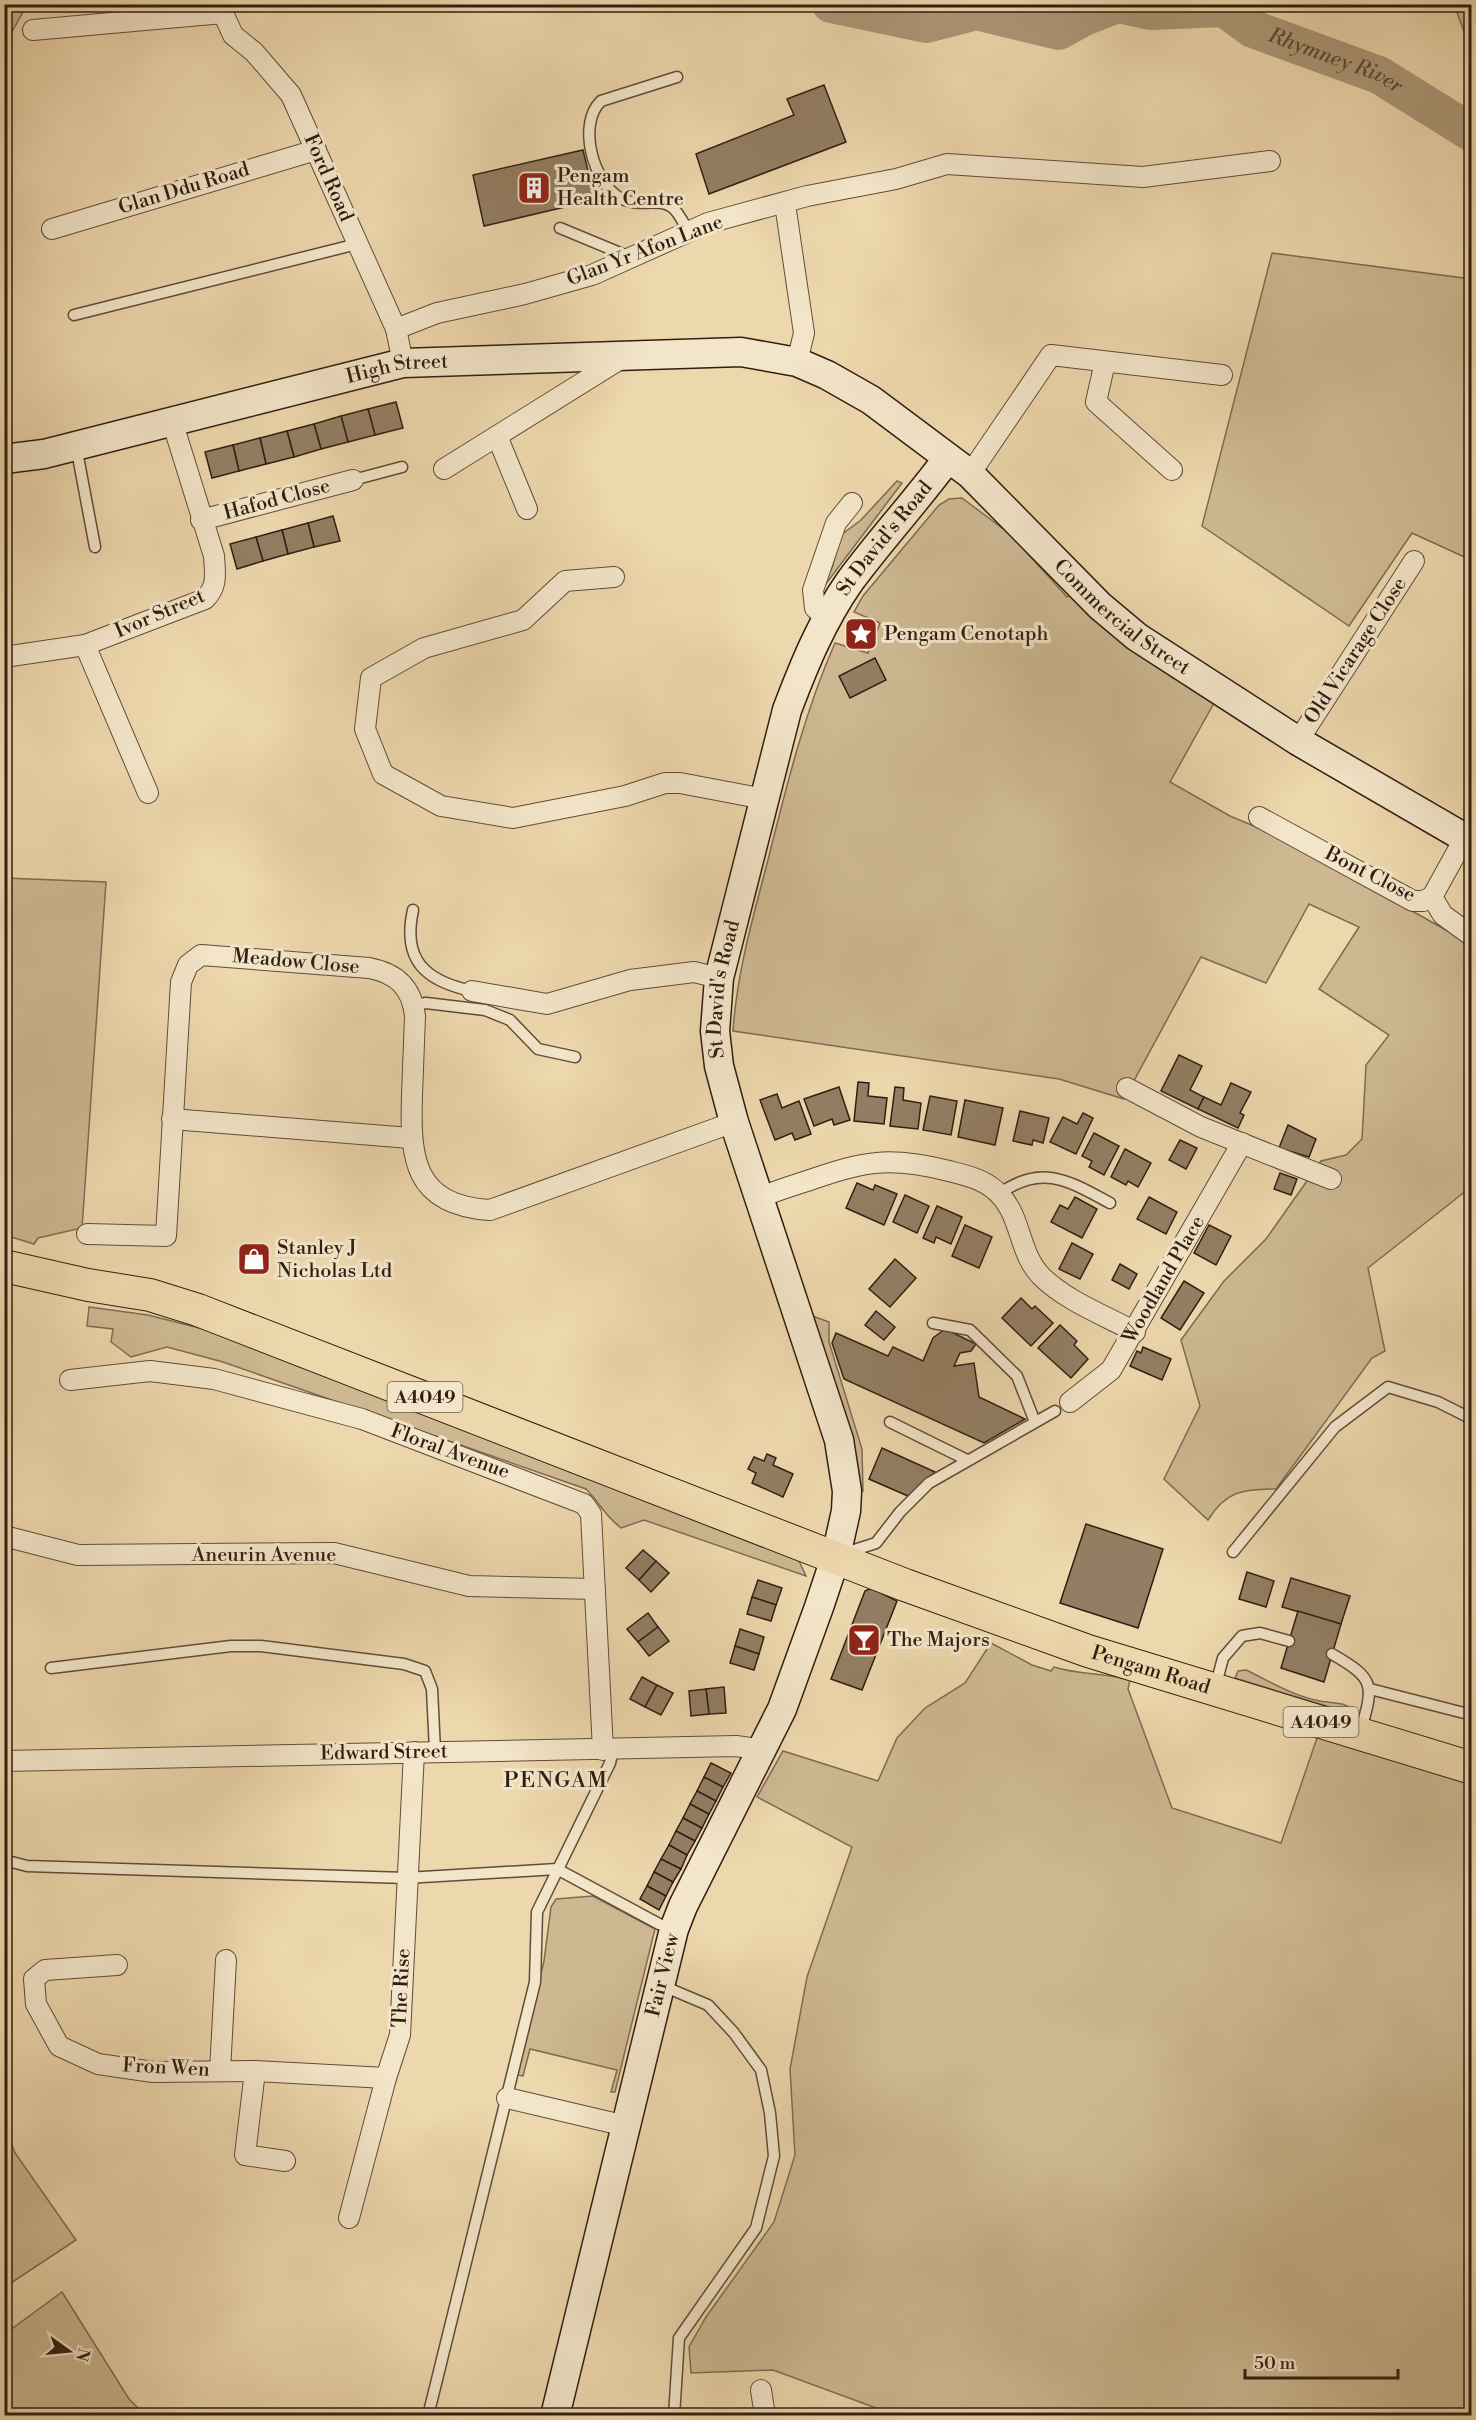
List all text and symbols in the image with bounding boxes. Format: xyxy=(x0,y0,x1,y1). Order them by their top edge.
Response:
water label: Rhymney River xyxy=(1264,22,1408,100)
street label: Ford Road xyxy=(298,130,359,226)
street label: Glan Ddu Road xyxy=(115,157,253,221)
place label: Pengam Health Centre xyxy=(557,164,684,212)
building icon: Pengam Health Centre xyxy=(516,170,552,206)
street label: Glan Yr Afon Lane xyxy=(563,210,727,292)
street label: High Street xyxy=(343,349,448,389)
street label: Hafod Close xyxy=(221,474,333,526)
street label: St David's Road xyxy=(831,475,938,600)
street label: Commercial Street xyxy=(1048,554,1195,680)
street label: Old Vicarage Close xyxy=(1299,573,1413,729)
street label: Ivor Street xyxy=(111,584,209,644)
place icon: Pengam Cenotaph xyxy=(843,616,879,652)
place label: Pengam Cenotaph xyxy=(884,622,1048,647)
street label: Bont Close xyxy=(1320,841,1419,908)
street label: St David's Road xyxy=(702,917,746,1060)
street label: Meadow Close xyxy=(231,944,361,980)
street label: Woodland Place xyxy=(1117,1211,1211,1349)
place label: Stanley J Nicholas Ltd xyxy=(277,1236,393,1284)
shop icon: Stanley J Nicholas Ltd xyxy=(236,1241,272,1277)
road number: A4049 xyxy=(388,1382,462,1412)
street label: Floral Avenue xyxy=(387,1419,513,1485)
street label: Aneurin Avenue xyxy=(191,1543,336,1568)
bar icon: The Majors xyxy=(846,1622,882,1658)
place label: The Majors xyxy=(887,1628,990,1653)
street label: Pengam Road xyxy=(1088,1640,1214,1700)
road number: A4049 xyxy=(1284,1707,1358,1737)
street label: Edward Street xyxy=(320,1739,448,1767)
district label: PENGAM xyxy=(503,1767,609,1794)
street label: Fair View xyxy=(641,1929,685,2019)
street label: The Rise xyxy=(387,1948,417,2028)
street label: Fron Wen xyxy=(122,2053,210,2083)
north arrow xyxy=(39,2321,99,2381)
scale bar xyxy=(1245,2342,1398,2380)
text: N xyxy=(71,2346,94,2364)
text: 50 m xyxy=(1254,2352,1296,2375)

